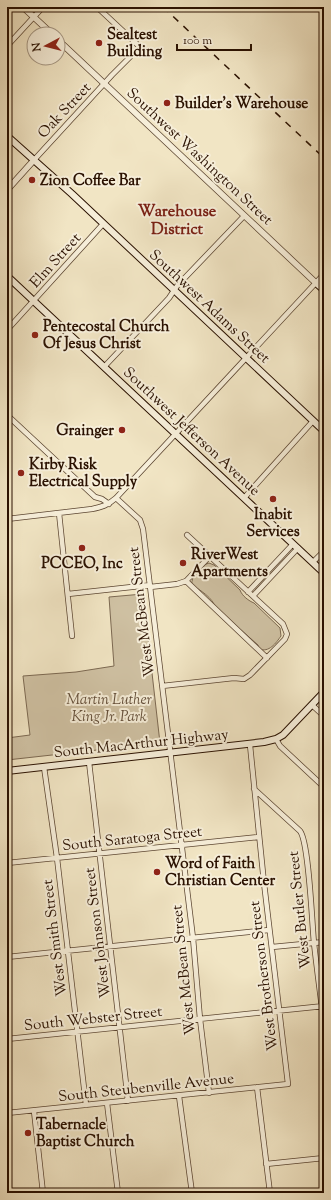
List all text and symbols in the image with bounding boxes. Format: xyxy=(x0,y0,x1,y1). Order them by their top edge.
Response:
place label: Sealtest Building xyxy=(107,25,163,63)
north arrow xyxy=(26,26,66,66)
scale bar xyxy=(177,26,251,52)
text: 100 m xyxy=(183,32,212,50)
marker: Sealtest Building xyxy=(94,38,104,48)
text: N xyxy=(29,42,46,53)
street label: Oak Street xyxy=(34,78,97,144)
street label: Southwest Washington Street xyxy=(121,83,277,231)
place label: Builder's Warehouse xyxy=(175,94,308,115)
marker: Builder's Warehouse xyxy=(162,98,172,108)
place label: Zion Coffee Bar xyxy=(40,171,141,192)
marker: Zion Coffee Bar xyxy=(27,175,37,185)
district label: Warehouse District xyxy=(138,201,217,242)
street label: Elm Street xyxy=(26,229,87,293)
street label: Southwest Adams Street xyxy=(144,245,274,369)
place label: Pentecostal Church Of Jesus Christ xyxy=(43,317,170,355)
marker: Pentecostal Church Of Jesus Christ xyxy=(30,330,40,340)
street label: Southwest Jefferson Avenue xyxy=(118,363,264,501)
place label: Grainger xyxy=(56,421,114,442)
marker: Grainger xyxy=(117,425,127,435)
place label: Kirby Risk Electrical Supply xyxy=(29,455,138,493)
marker: Kirby Risk Electrical Supply xyxy=(16,468,26,478)
marker: Inabit Services xyxy=(268,494,278,504)
place label: Inabit Services xyxy=(246,505,300,543)
marker: PCCEO, Inc xyxy=(77,543,87,553)
place label: RiverWest Apartments xyxy=(191,545,268,583)
street label: West McBean Street xyxy=(124,546,161,678)
place label: PCCEO, Inc xyxy=(41,554,123,575)
marker: RiverWest Apartments xyxy=(178,558,188,568)
park label: Martin Luther King Jr. Park xyxy=(66,690,153,728)
street label: South MacArthur Highway xyxy=(53,725,230,764)
street label: South Saratoga Street xyxy=(61,822,203,857)
street label: West Butler Street xyxy=(284,850,317,970)
place label: Word of Faith Christian Center xyxy=(165,854,275,892)
street label: West Johnson Street xyxy=(80,866,117,999)
marker: Word of Faith Christian Center xyxy=(152,867,162,877)
street label: West Smith Street xyxy=(38,878,73,998)
street label: West Brotherson Street xyxy=(245,900,284,1052)
street label: West McBean Street xyxy=(167,904,202,1036)
street label: South Webster Street xyxy=(23,1002,163,1037)
street label: South Steubenville Avenue xyxy=(57,1069,235,1108)
place label: Tabernacle Baptist Church xyxy=(36,1115,135,1153)
marker: Tabernacle Baptist Church xyxy=(23,1128,33,1138)

